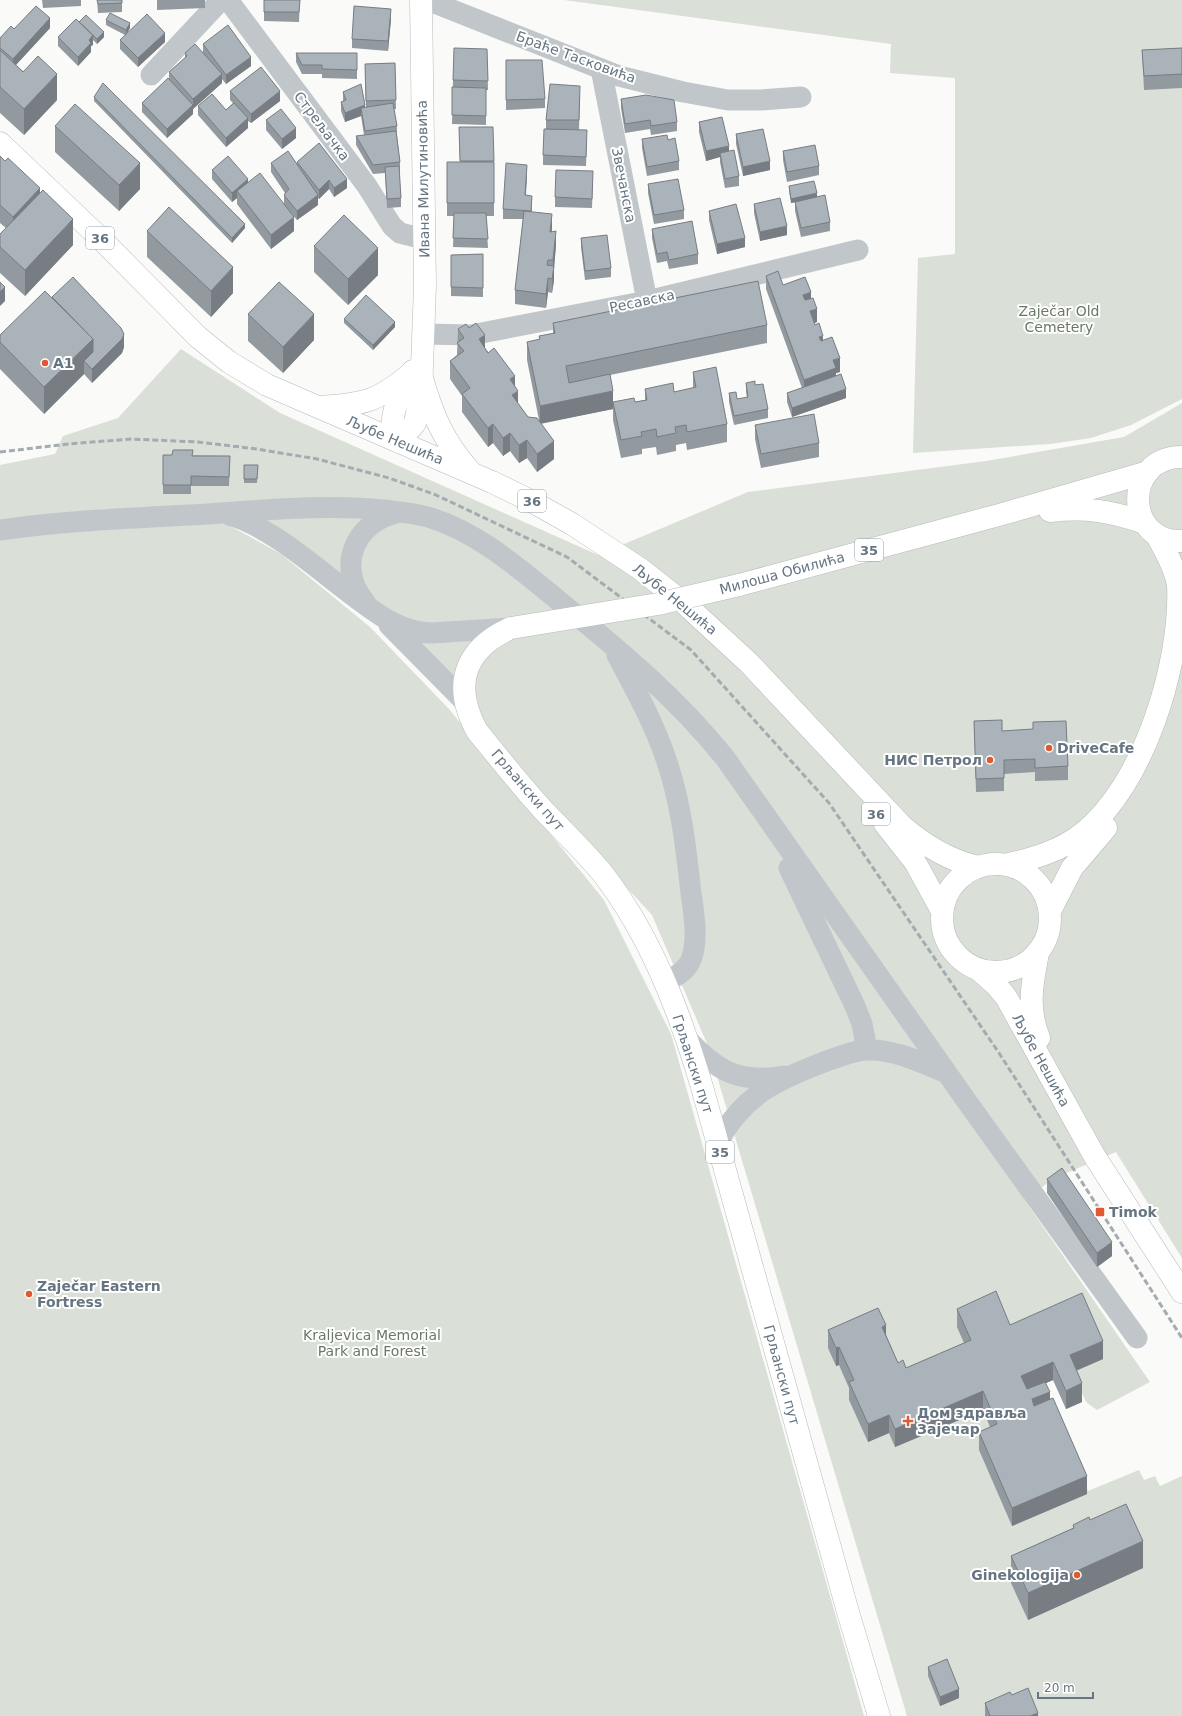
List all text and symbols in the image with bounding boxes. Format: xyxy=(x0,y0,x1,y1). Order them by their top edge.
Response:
street label: Браће Тасковића xyxy=(514,28,638,86)
street label: Стрељачка xyxy=(291,88,353,164)
street label: Ивана Милутиновића xyxy=(414,100,432,258)
street label: Звечанска xyxy=(609,146,639,224)
road number: 36 xyxy=(86,227,114,249)
street label: Ресавска xyxy=(608,286,676,316)
park label: Zaječar Old Cemetery xyxy=(1019,303,1099,335)
place label: A1 xyxy=(53,355,74,371)
marker: A1 xyxy=(40,358,50,368)
street label: Љубе Нешића xyxy=(344,412,446,468)
road number: 36 xyxy=(518,490,546,512)
road number: 35 xyxy=(855,539,883,561)
street label: Милоша Обилића xyxy=(718,549,846,597)
street label: Љубе Нешића xyxy=(630,560,720,638)
place label: DriveCafe xyxy=(1057,740,1134,756)
marker: DriveCafe xyxy=(1044,743,1054,753)
street label: Грљански пут xyxy=(488,746,568,834)
place label: НИС Петрол xyxy=(884,752,982,768)
marker: НИС Петрол xyxy=(985,755,995,765)
road number: 36 xyxy=(862,803,890,825)
street label: Љубе Нешића xyxy=(1009,1011,1073,1109)
street label: Грљански пут xyxy=(669,1013,717,1115)
road number: 35 xyxy=(706,1141,734,1163)
place label: Timok xyxy=(1109,1204,1158,1220)
marker: Timok xyxy=(1094,1206,1106,1218)
place label: Zaječar Eastern Fortress xyxy=(37,1278,161,1310)
marker: Zaječar Eastern Fortress xyxy=(24,1289,34,1299)
street label: Грљански пут xyxy=(761,1323,803,1427)
park label: Kraljevica Memorial Park and Forest xyxy=(303,1327,441,1359)
place label: Дом здравља Зајечар xyxy=(917,1405,1027,1437)
marker: Дом здравља Зајечар xyxy=(902,1415,914,1427)
place label: Ginekologija xyxy=(971,1567,1069,1583)
marker: Ginekologija xyxy=(1072,1570,1082,1580)
scale bar xyxy=(1038,1674,1093,1700)
text: 20 m xyxy=(1044,1681,1075,1695)

